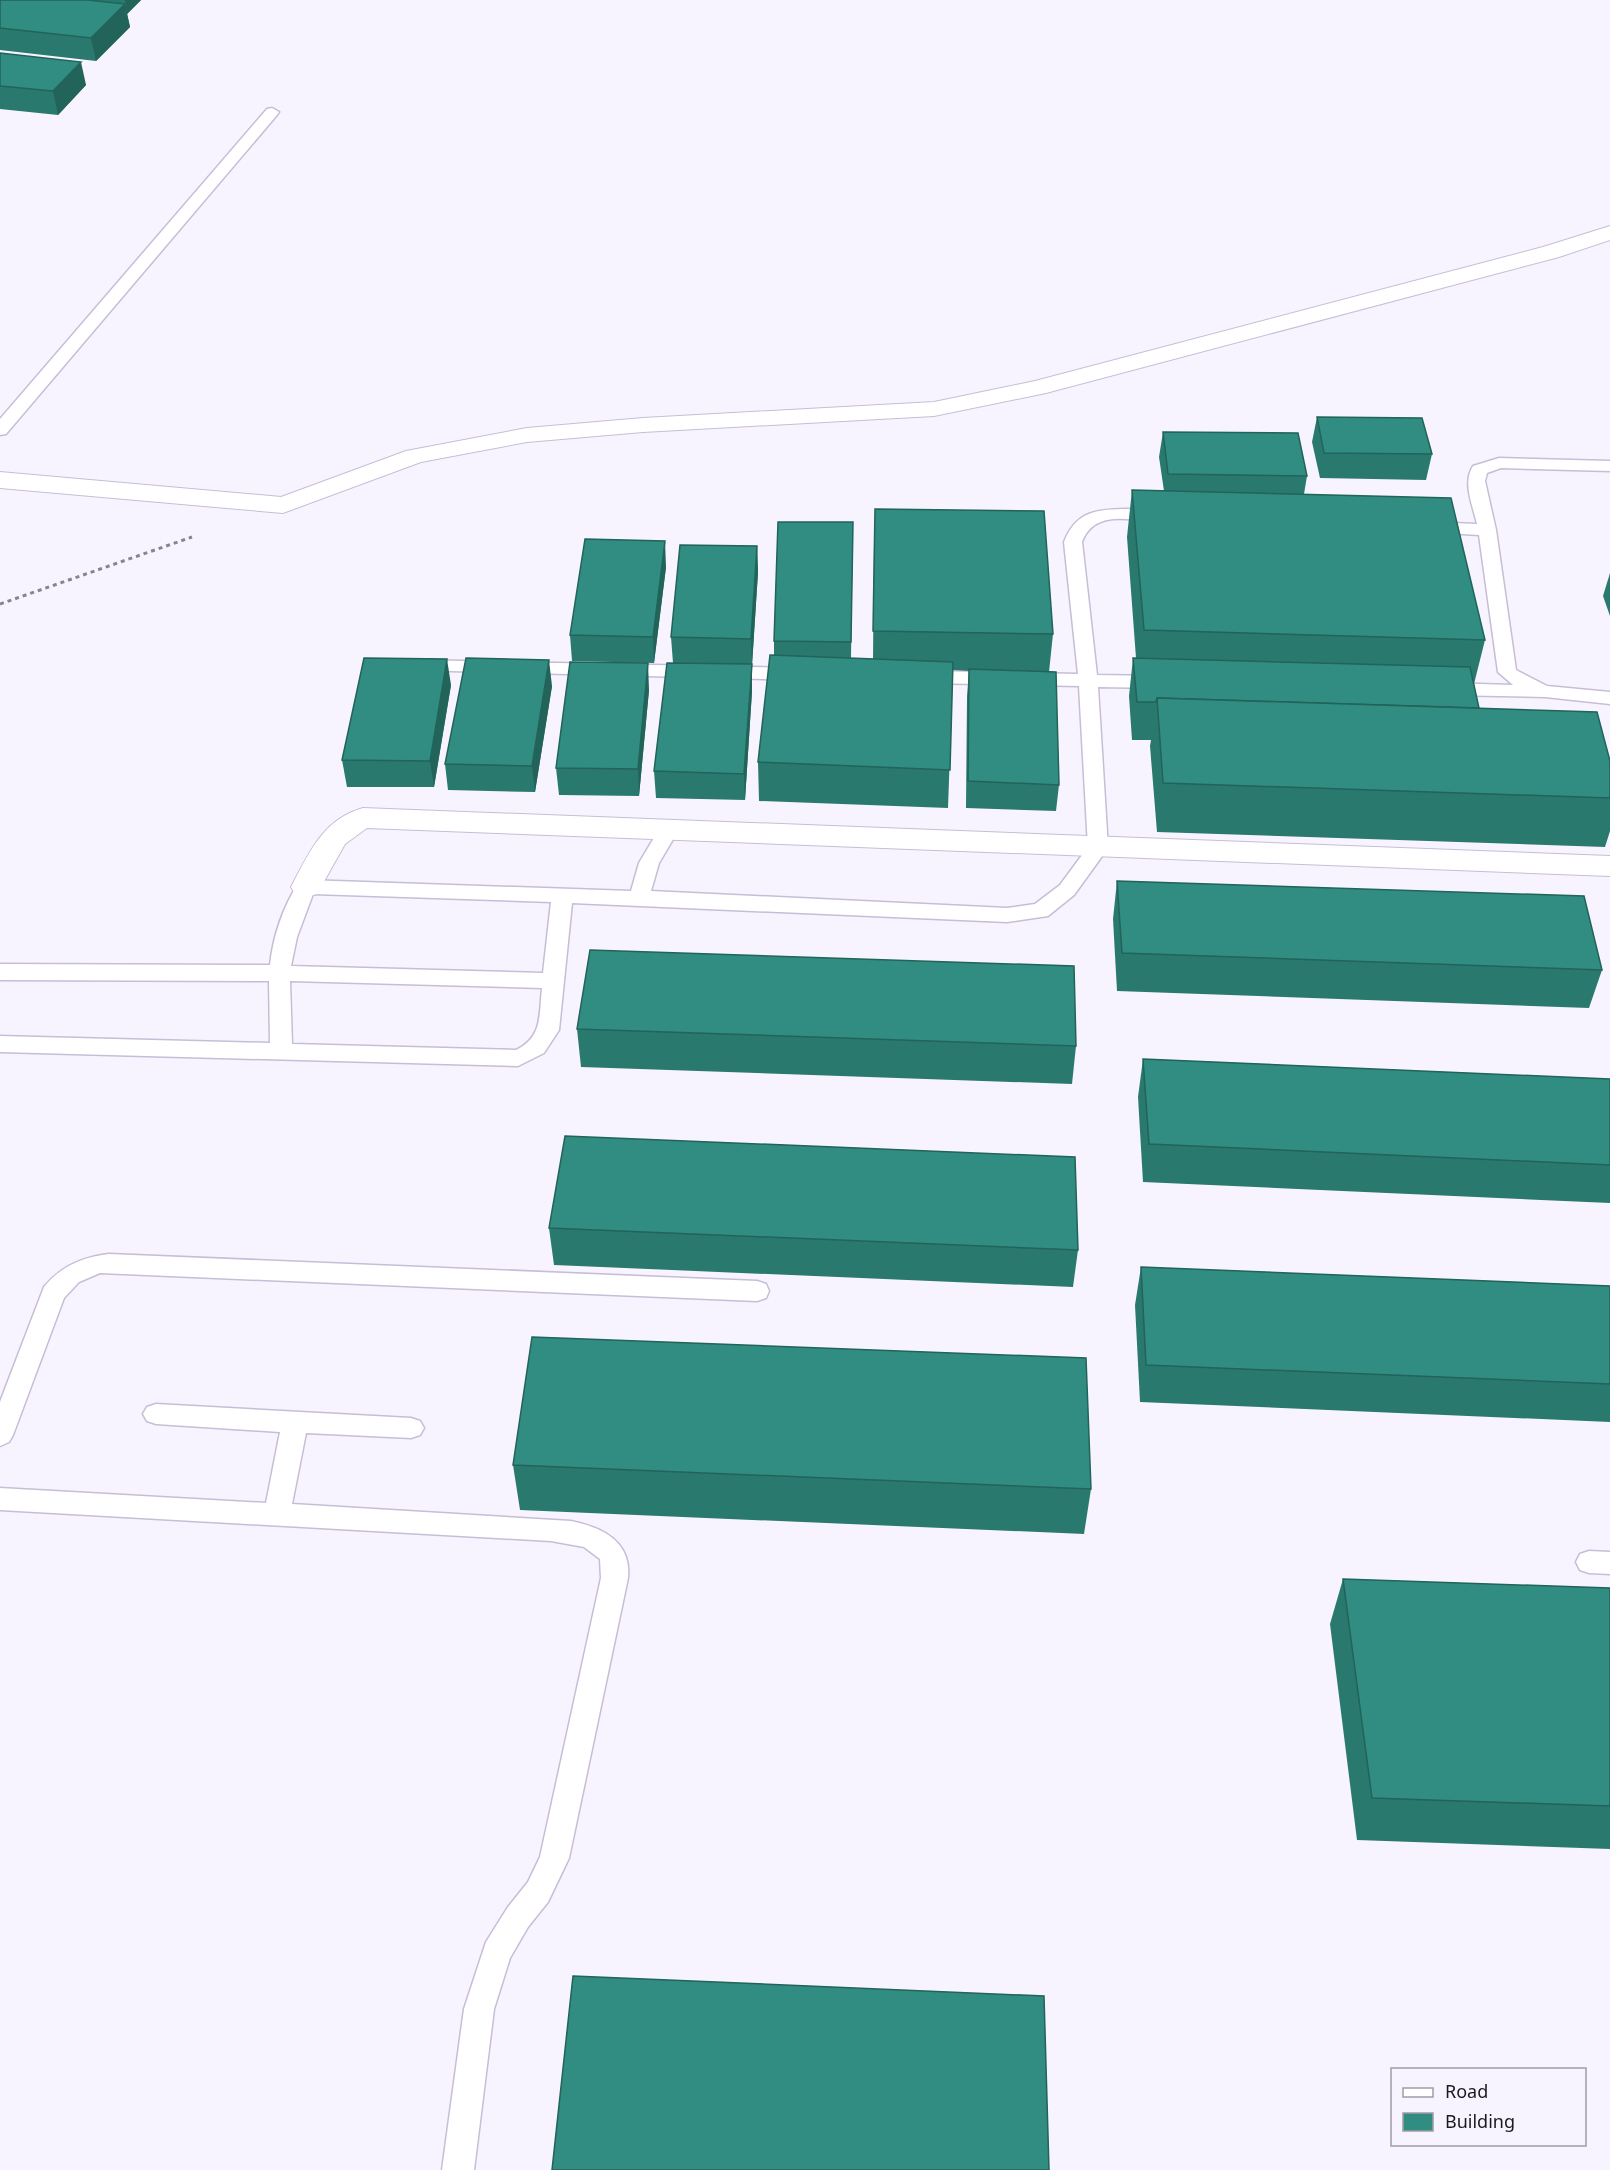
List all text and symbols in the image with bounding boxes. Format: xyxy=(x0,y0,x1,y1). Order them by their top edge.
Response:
legend xyxy=(1391,2068,1586,2146)
text: Road xyxy=(1445,2079,1488,2103)
text: Building xyxy=(1445,2109,1515,2133)

